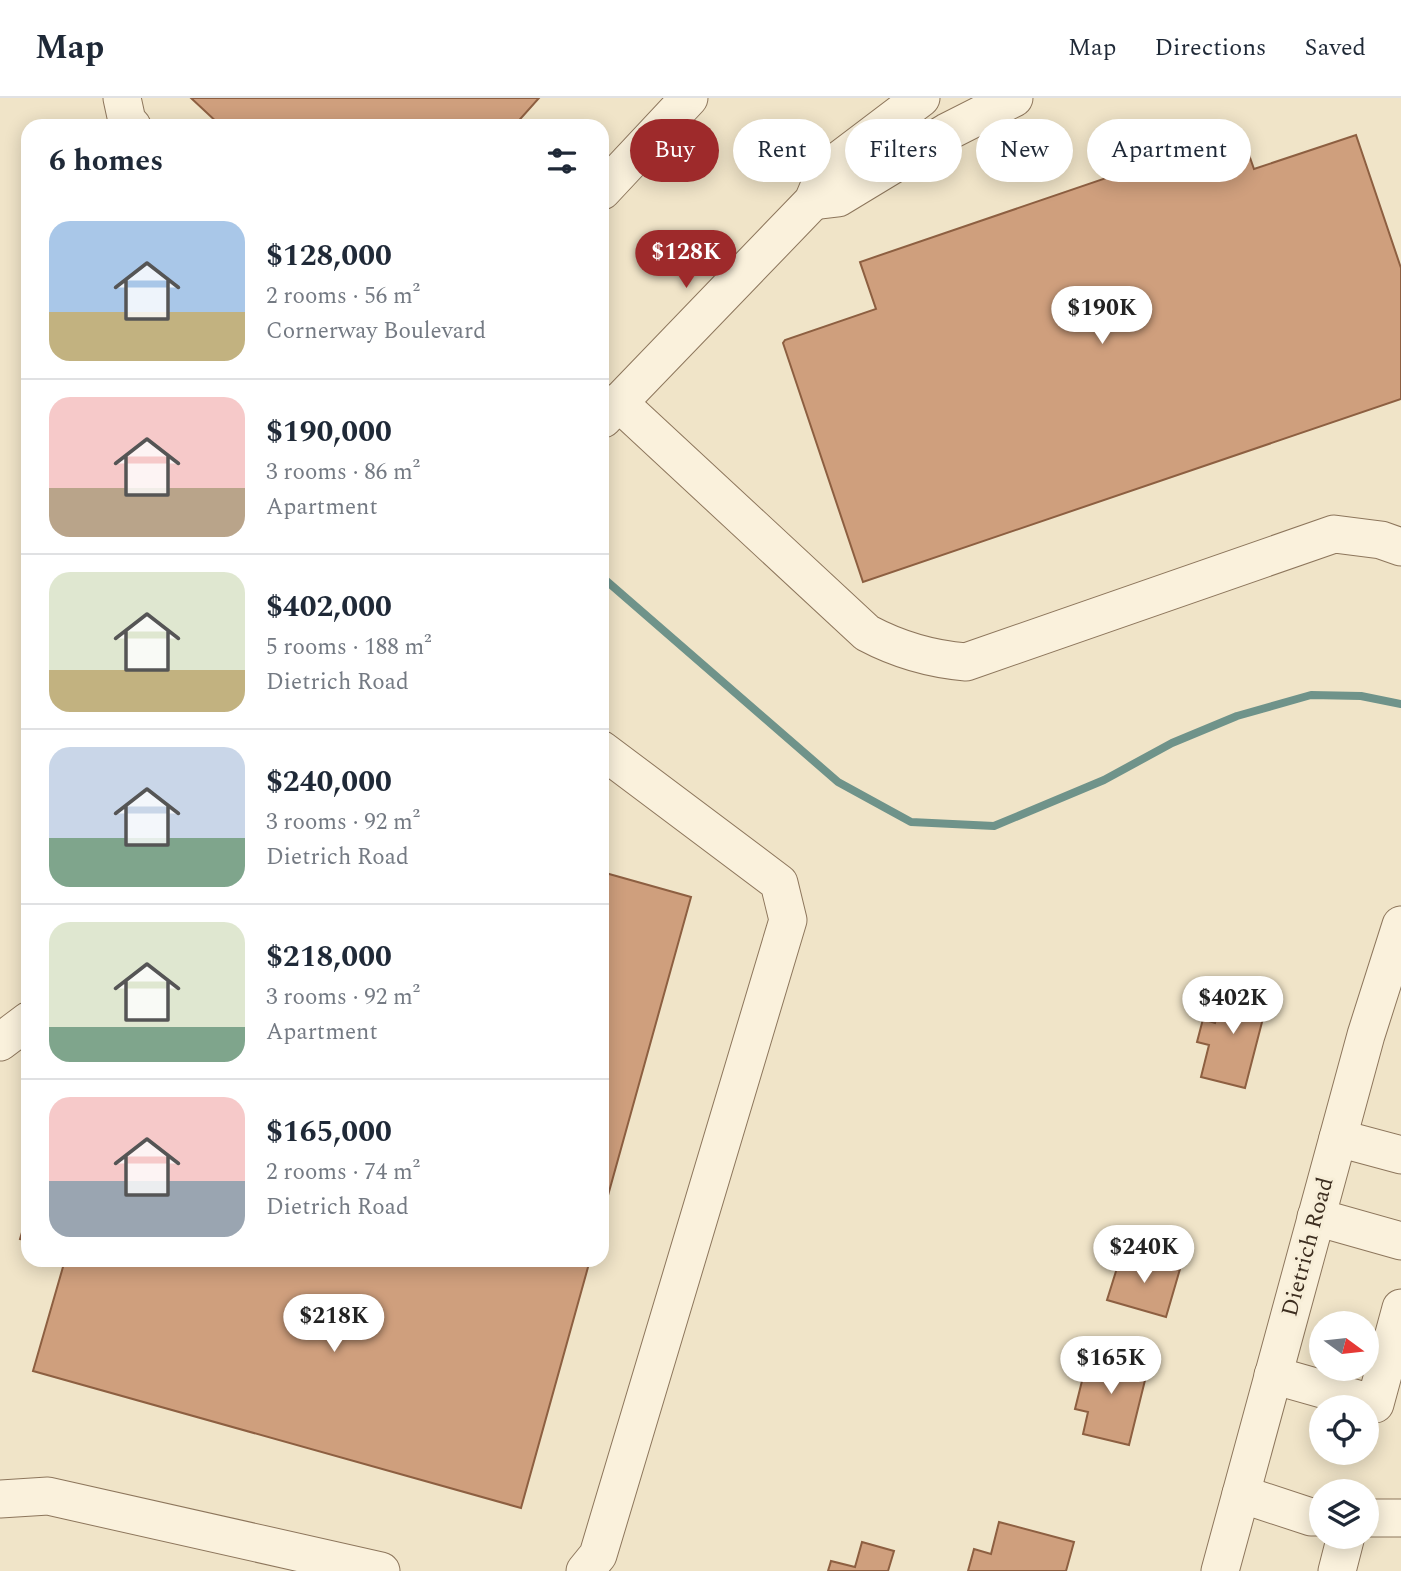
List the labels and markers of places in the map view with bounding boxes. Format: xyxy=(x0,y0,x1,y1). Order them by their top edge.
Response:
pin: $128K xyxy=(637,230,735,290)
pin: $190K xyxy=(1053,286,1151,346)
pin: $402K xyxy=(1184,976,1282,1036)
pin: $240K xyxy=(1095,1226,1193,1285)
pin: $218K xyxy=(285,1294,383,1354)
pin: $165K xyxy=(1062,1336,1160,1396)

